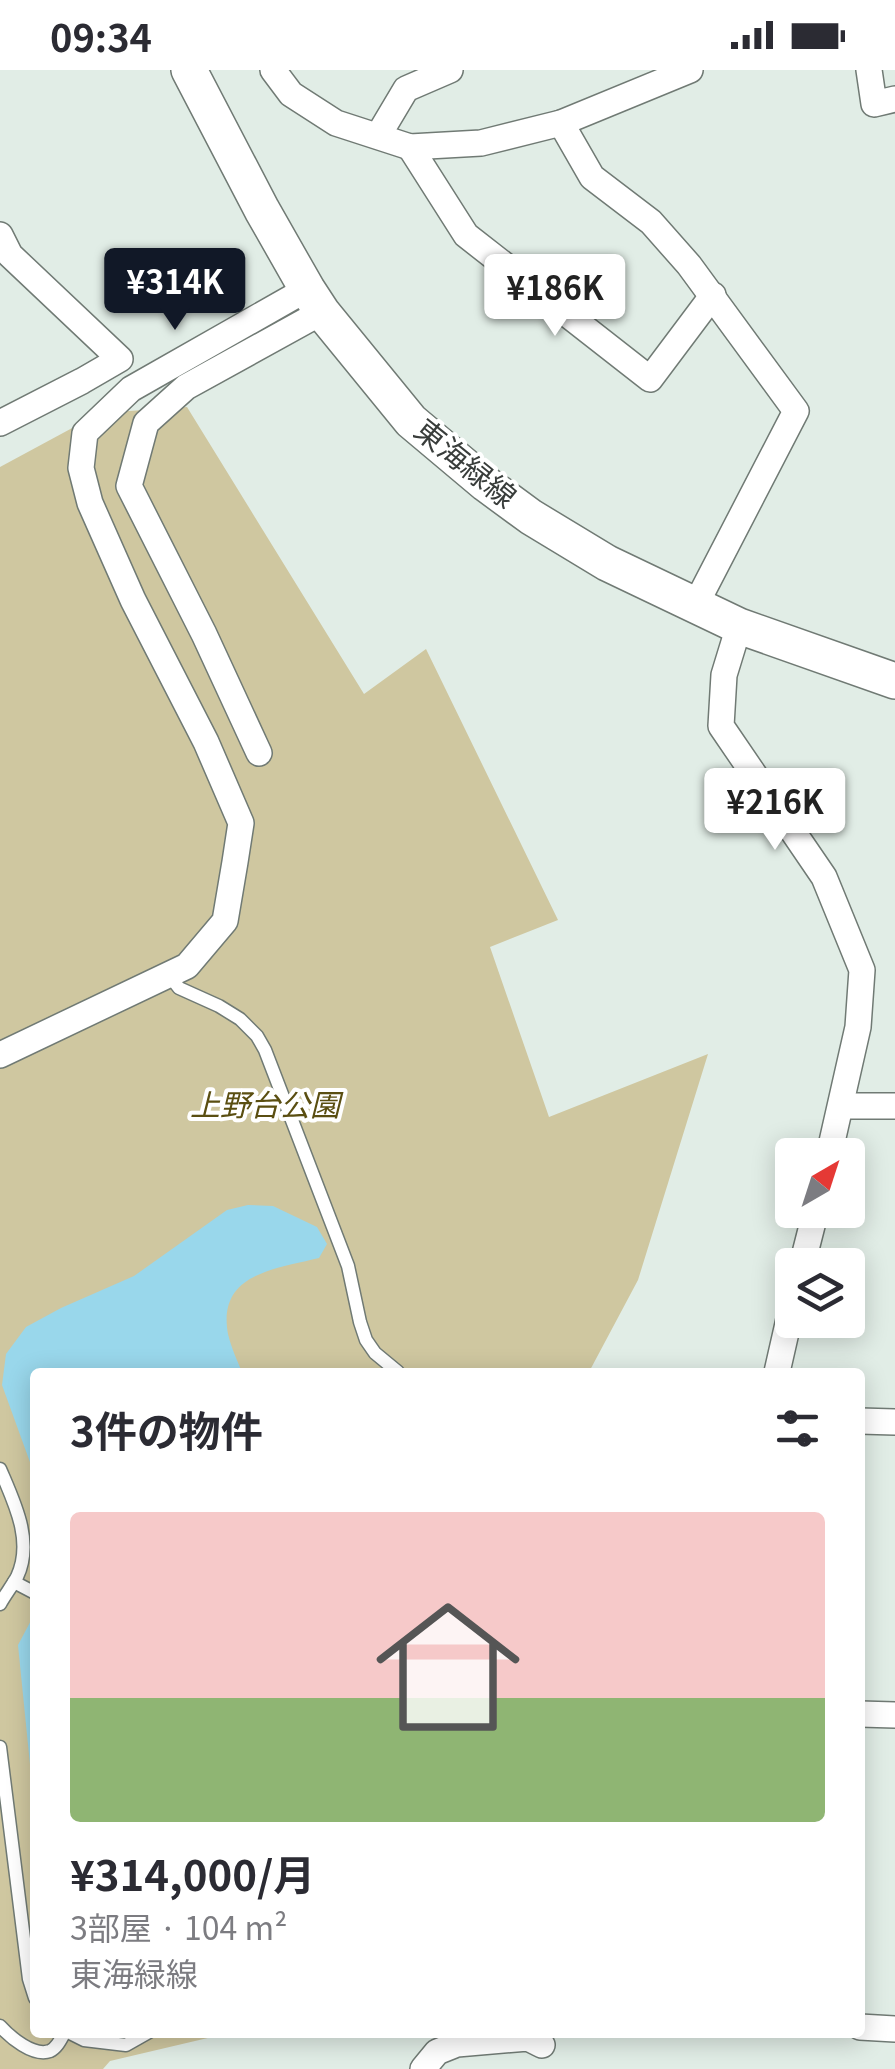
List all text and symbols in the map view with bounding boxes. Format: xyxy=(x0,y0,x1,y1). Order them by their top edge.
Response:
text: 09:34 xyxy=(50,8,152,63)
pin: ¥314K xyxy=(105,248,245,333)
pin: ¥186K xyxy=(485,254,625,339)
text: ¥314K xyxy=(126,257,224,303)
text: ¥186K xyxy=(506,263,604,309)
street label: 東海緑線 xyxy=(406,407,527,517)
pin: ¥216K xyxy=(705,768,845,853)
text: ¥216K xyxy=(726,777,824,823)
park label: 上野台公園 xyxy=(190,1081,344,1125)
north arrow xyxy=(775,1138,865,1228)
map controls xyxy=(775,1138,865,1338)
button: layers xyxy=(775,1248,865,1338)
text: 3件の物件 xyxy=(70,1398,263,1459)
icon: filters xyxy=(770,1401,825,1456)
icon: home xyxy=(358,1577,538,1757)
text: ¥314,000/月 xyxy=(70,1842,315,1903)
text: 3部屋 · 104 m² xyxy=(70,1903,287,1949)
text: 東海緑線 xyxy=(70,1949,198,1995)

